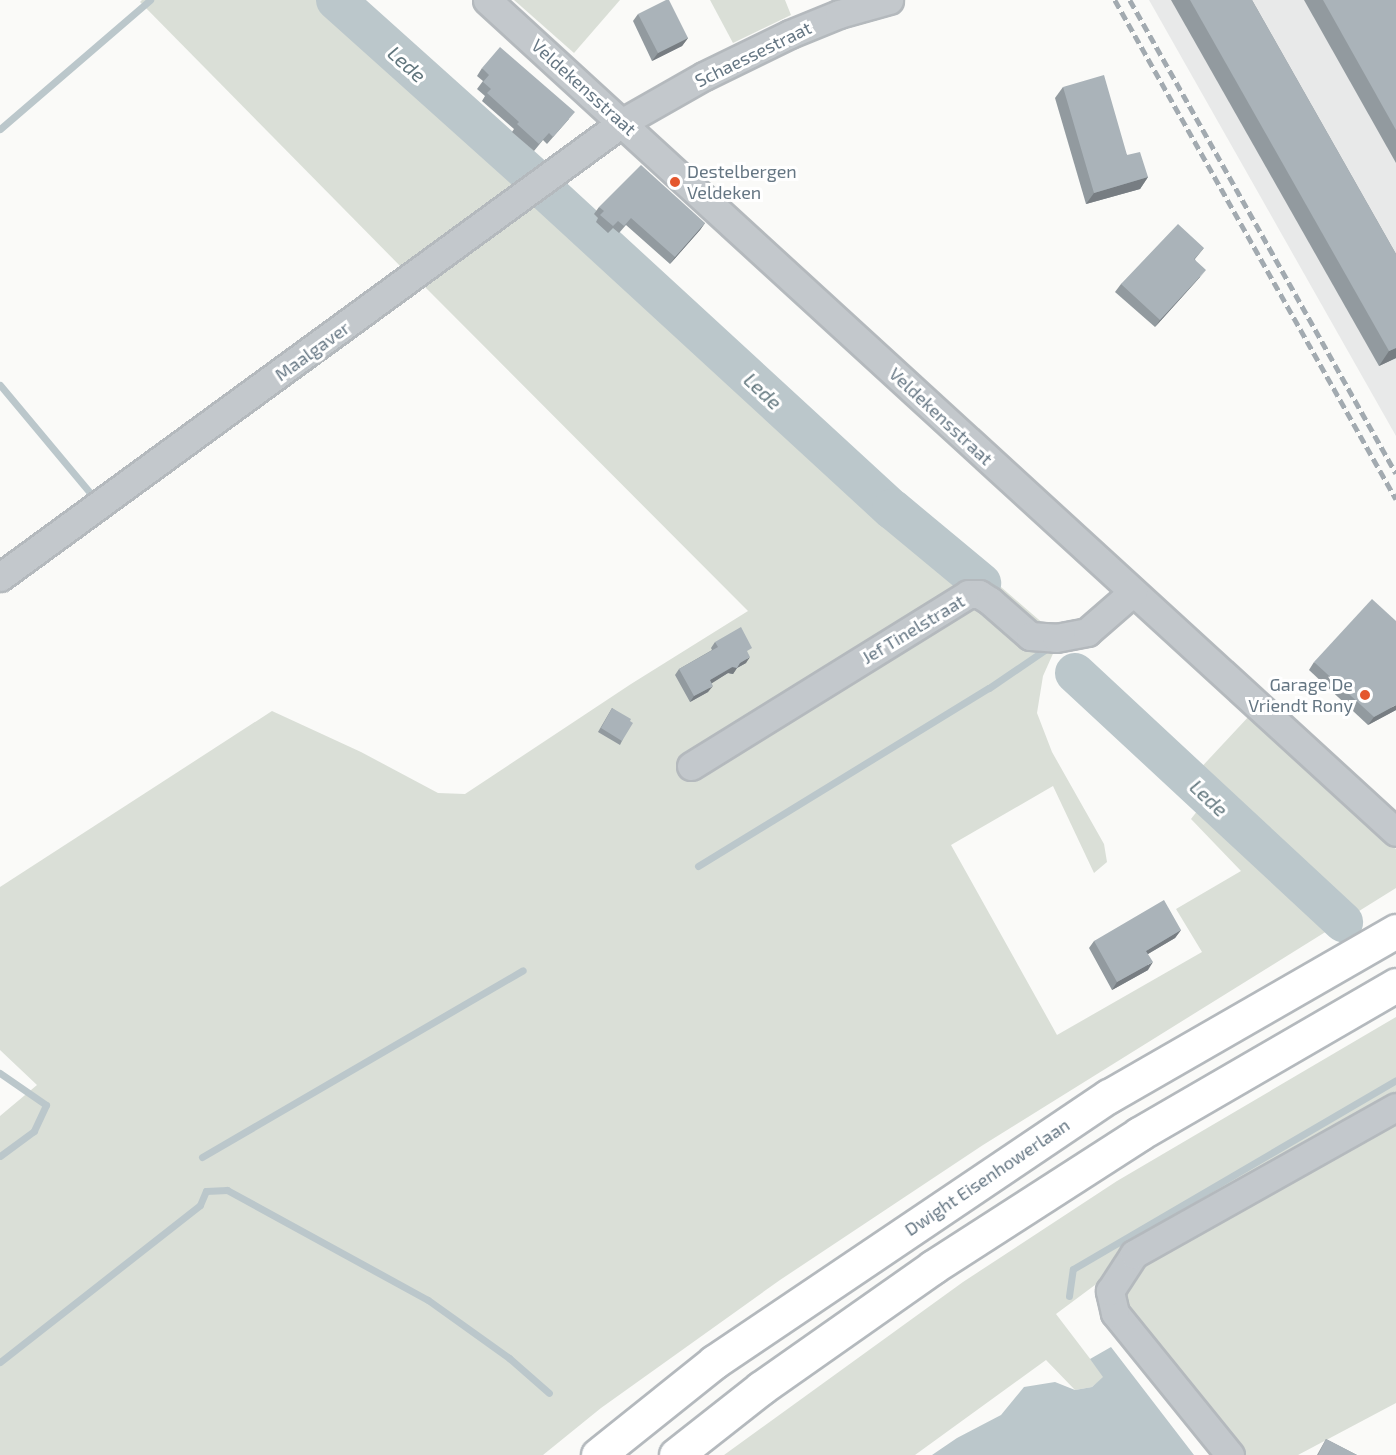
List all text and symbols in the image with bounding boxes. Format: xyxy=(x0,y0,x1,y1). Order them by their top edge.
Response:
street label: Schaessestraat xyxy=(691,17,815,91)
street label: Veldekensstraat xyxy=(527,34,641,140)
water label: Lede xyxy=(383,41,431,87)
place label: Destelbergen Veldeken xyxy=(687,161,797,204)
marker: Destelbergen Veldeken xyxy=(668,175,682,189)
street label: Maalgaver xyxy=(270,317,354,385)
street label: Veldekensstraat xyxy=(885,363,997,469)
water label: Lede xyxy=(739,368,787,414)
street label: Jef Tinelstraat xyxy=(857,590,969,668)
place label: Garage De Vriendt Rony xyxy=(1248,674,1353,716)
marker: Garage De Vriendt Rony xyxy=(1358,688,1372,702)
water label: Lede xyxy=(1185,775,1233,821)
street label: Dwight Eisenhowerlaan xyxy=(900,1114,1074,1240)

